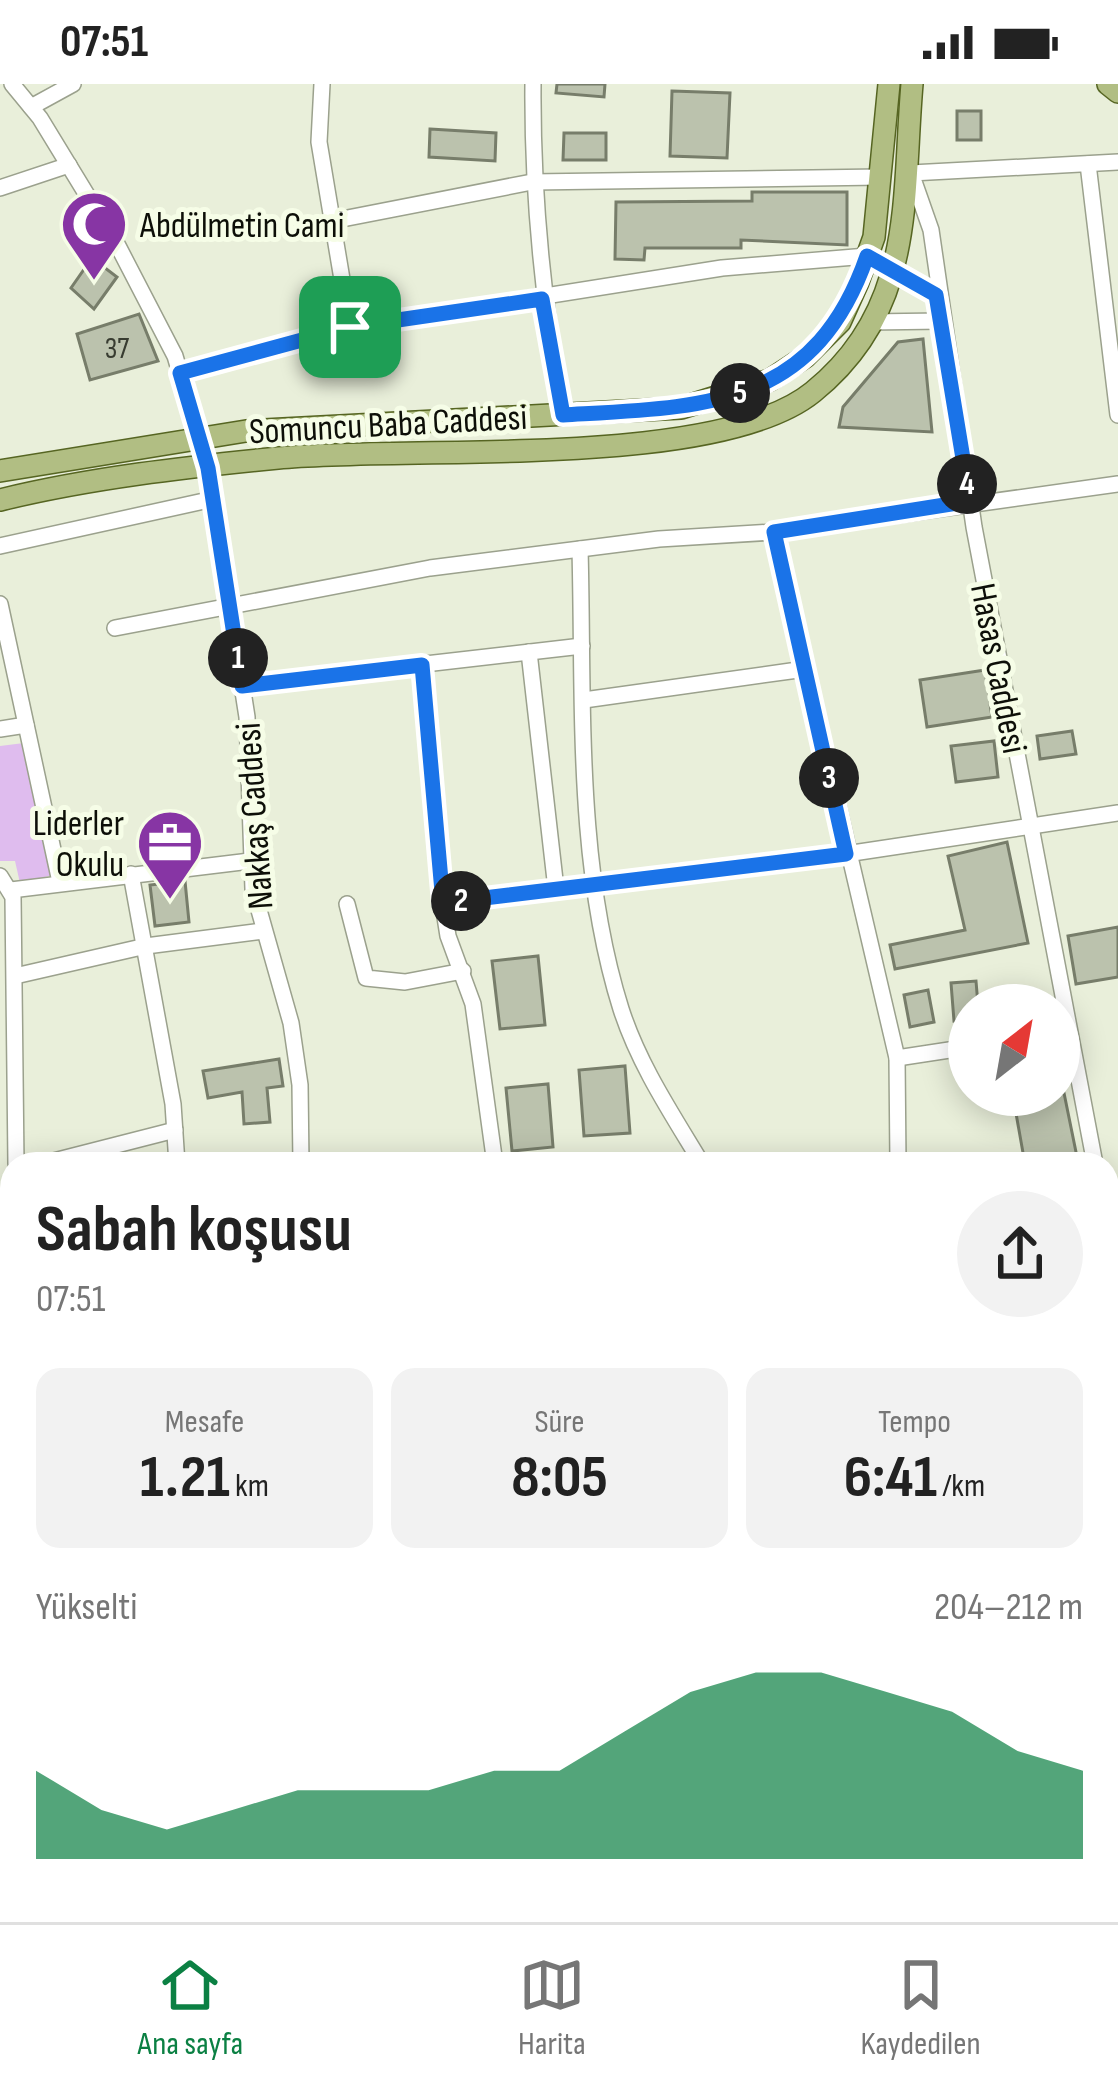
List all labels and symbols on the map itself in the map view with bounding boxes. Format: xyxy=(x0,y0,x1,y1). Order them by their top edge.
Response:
mosque icon: Abdülmetin Cami xyxy=(59,189,129,283)
place label: Abdülmetin Cami xyxy=(139,205,344,248)
pin xyxy=(299,276,401,378)
house number: 37 xyxy=(105,331,129,367)
pin: 5 xyxy=(710,363,770,423)
street label: Somuncu Baba Caddesi xyxy=(248,397,528,454)
pin: 4 xyxy=(937,454,997,514)
street label: Hasas Caddesi xyxy=(960,580,1035,757)
pin: 1 xyxy=(208,628,268,688)
street label: Nakkaş Caddesi xyxy=(228,721,283,911)
pin: 3 xyxy=(799,748,859,808)
place label: Liderler Okulu xyxy=(33,803,124,887)
office icon: Liderler Okulu xyxy=(135,808,205,902)
pin: 2 xyxy=(431,871,491,931)
north arrow xyxy=(948,984,1080,1116)

